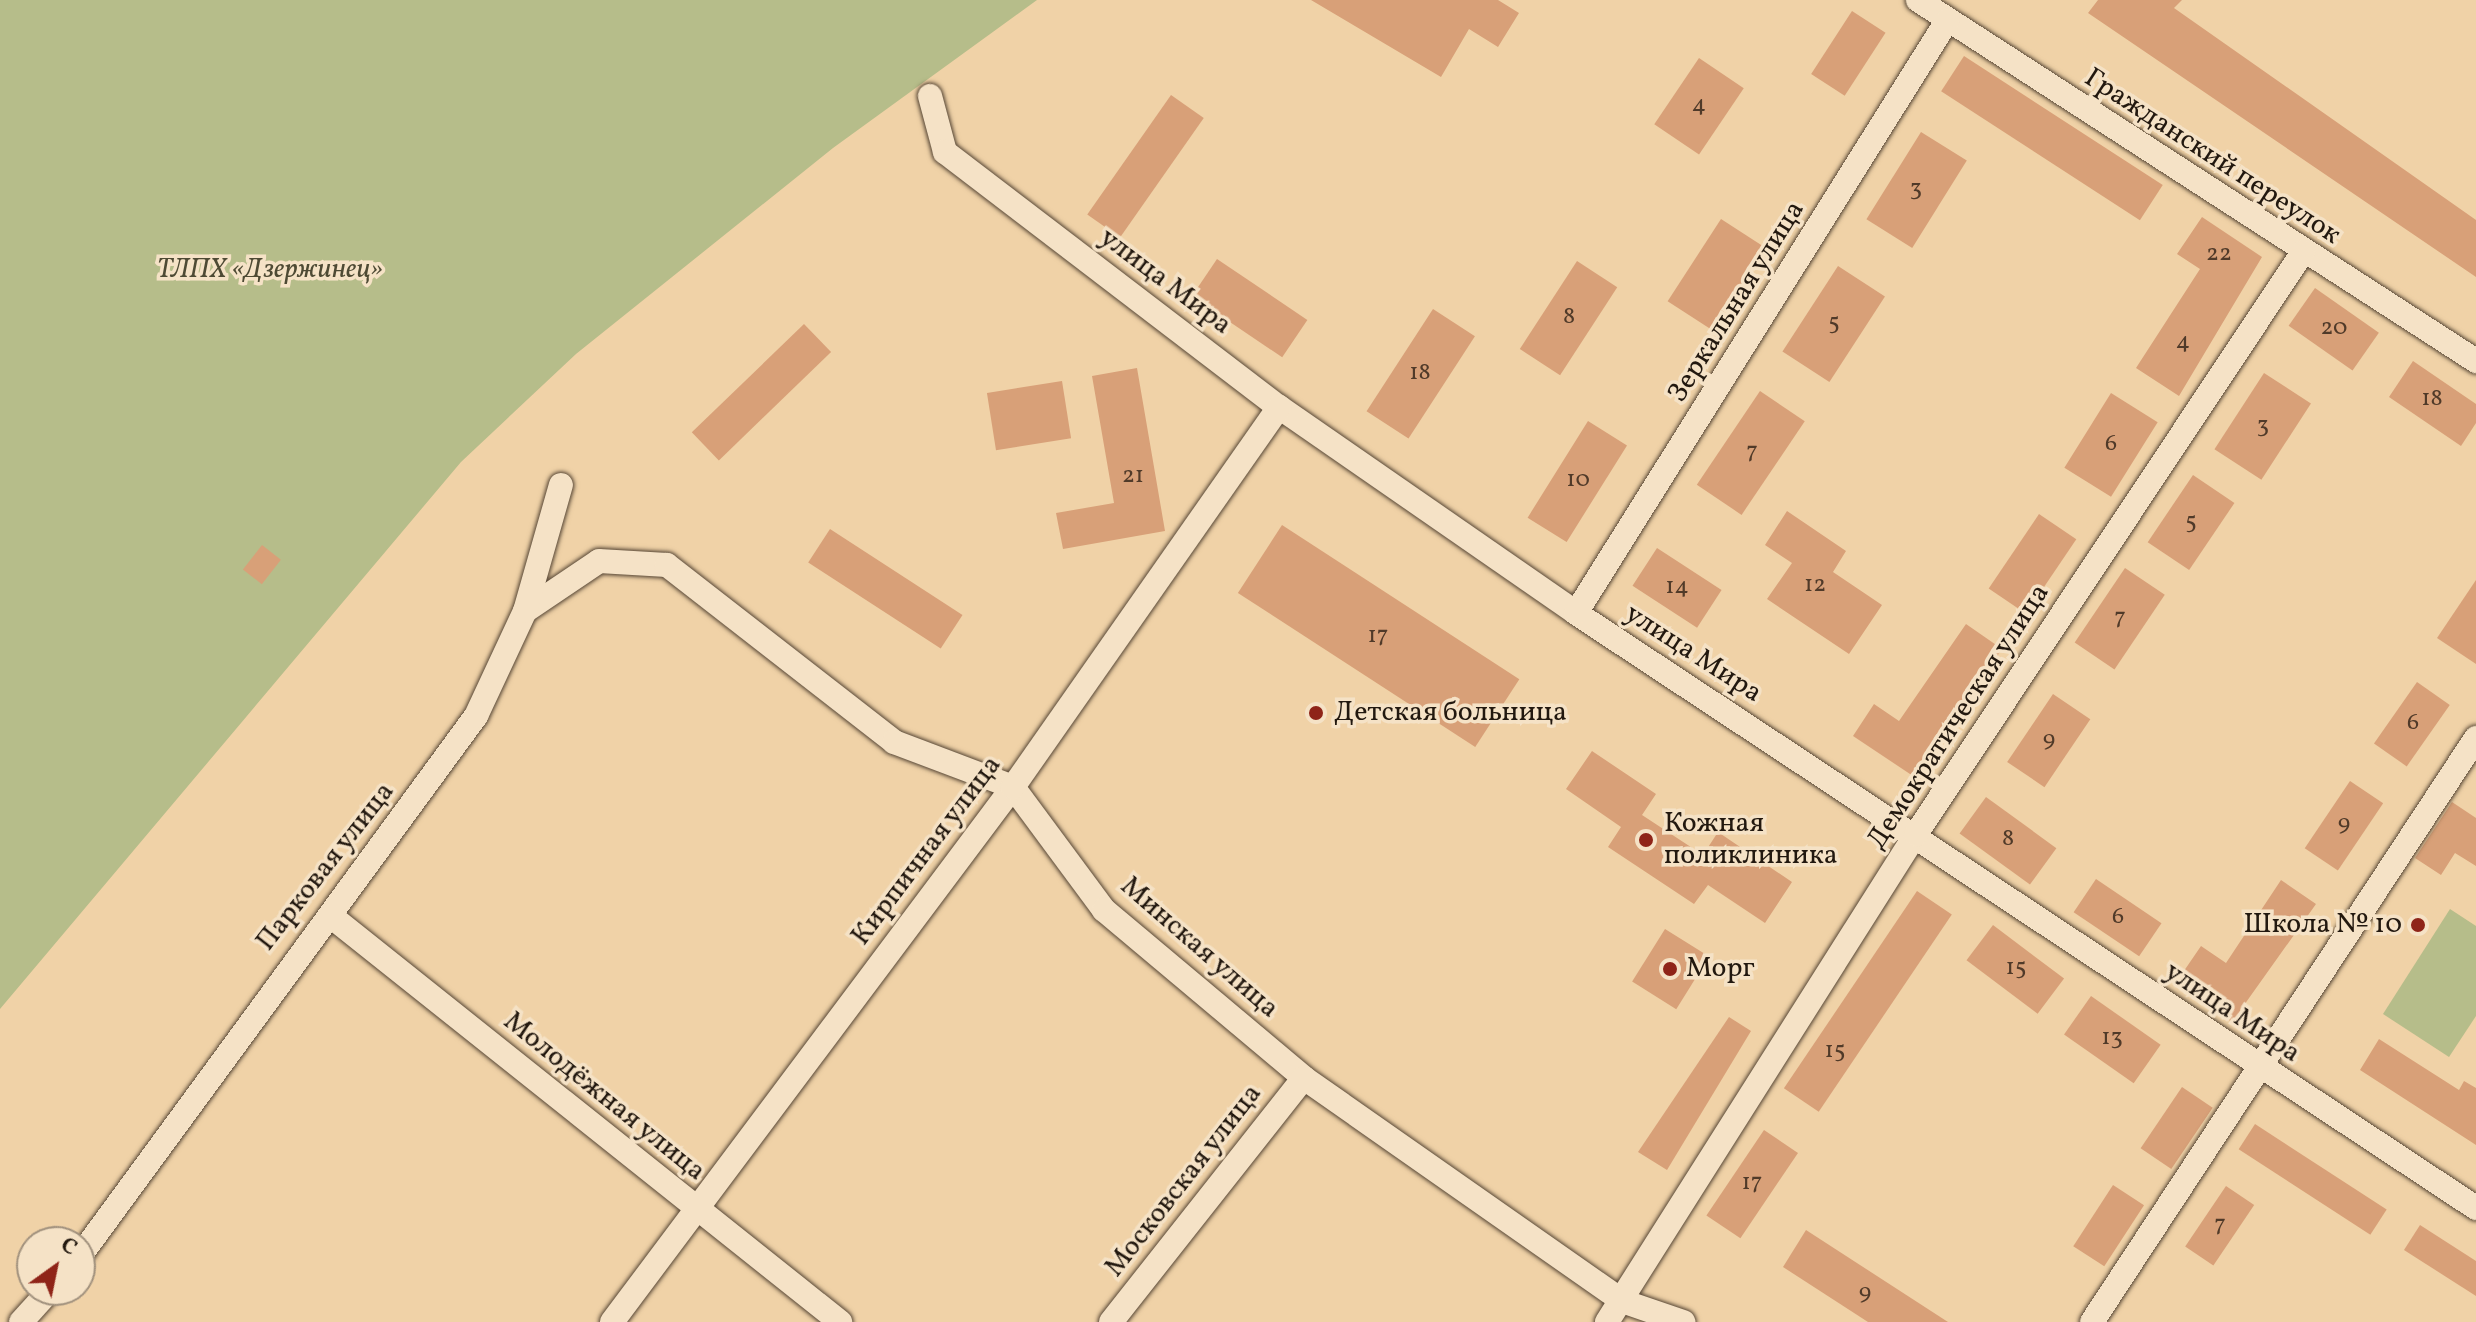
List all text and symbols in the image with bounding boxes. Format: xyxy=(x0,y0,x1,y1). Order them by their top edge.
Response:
street label: Гражданский переулок xyxy=(2078,62,2346,252)
house number: 4 xyxy=(1692,92,1706,120)
house number: 3 xyxy=(1910,176,1922,204)
street label: Зеркальная улица xyxy=(1661,195,1813,409)
street label: улица Мира xyxy=(1092,221,1238,343)
house number: 22 xyxy=(2206,241,2232,269)
park label: ТЛПХ «Дзержинец» xyxy=(157,253,383,287)
house number: 8 xyxy=(1563,304,1575,332)
house number: 5 xyxy=(1828,310,1840,338)
house number: 20 xyxy=(2320,315,2348,343)
house number: 4 xyxy=(2176,329,2190,357)
house number: 18 xyxy=(1409,360,1431,388)
house number: 18 xyxy=(2421,386,2443,414)
house number: 3 xyxy=(2257,413,2269,441)
house number: 6 xyxy=(2105,431,2117,459)
house number: 7 xyxy=(1746,439,1758,467)
house number: 21 xyxy=(1122,463,1144,491)
house number: 10 xyxy=(1566,467,1590,495)
house number: 5 xyxy=(2185,509,2197,537)
house number: 12 xyxy=(1804,572,1826,600)
house number: 14 xyxy=(1665,574,1689,602)
street label: Демократическая улица xyxy=(1860,578,2058,856)
street label: улица Мира xyxy=(1618,597,1768,711)
house number: 7 xyxy=(2114,605,2126,633)
house number: 17 xyxy=(1368,623,1388,651)
place label: Детская больница xyxy=(1334,696,1567,730)
marker: Детская больница xyxy=(1305,702,1327,724)
house number: 6 xyxy=(2407,710,2419,738)
house number: 9 xyxy=(2043,727,2055,755)
street label: Кирпичная улица xyxy=(844,749,1010,953)
street label: Парковая улица xyxy=(249,776,403,958)
place label: Кожная поликлиника xyxy=(1664,807,1838,873)
house number: 9 xyxy=(2338,811,2350,839)
house number: 8 xyxy=(2002,826,2014,854)
marker: Кожная поликлиника xyxy=(1635,829,1657,851)
street label: Минская улица xyxy=(1113,870,1285,1026)
house number: 6 xyxy=(2112,904,2124,932)
place label: Школа № 10 xyxy=(2244,908,2402,942)
marker: Школа № 10 xyxy=(2409,916,2427,934)
place label: Морг xyxy=(1686,952,1755,986)
house number: 15 xyxy=(2006,955,2026,983)
street label: улица Мира xyxy=(2158,955,2306,1071)
marker: Морг xyxy=(1661,960,1679,978)
street label: Молодёжная улица xyxy=(496,1005,712,1189)
house number: 13 xyxy=(2101,1025,2123,1053)
house number: 15 xyxy=(1825,1038,1845,1066)
street label: Московская улица xyxy=(1098,1078,1270,1284)
house number: 17 xyxy=(1742,1170,1762,1198)
house number: 7 xyxy=(2214,1212,2226,1240)
north arrow xyxy=(16,1226,96,1306)
text: С xyxy=(54,1230,83,1264)
house number: 9 xyxy=(1859,1280,1871,1308)

